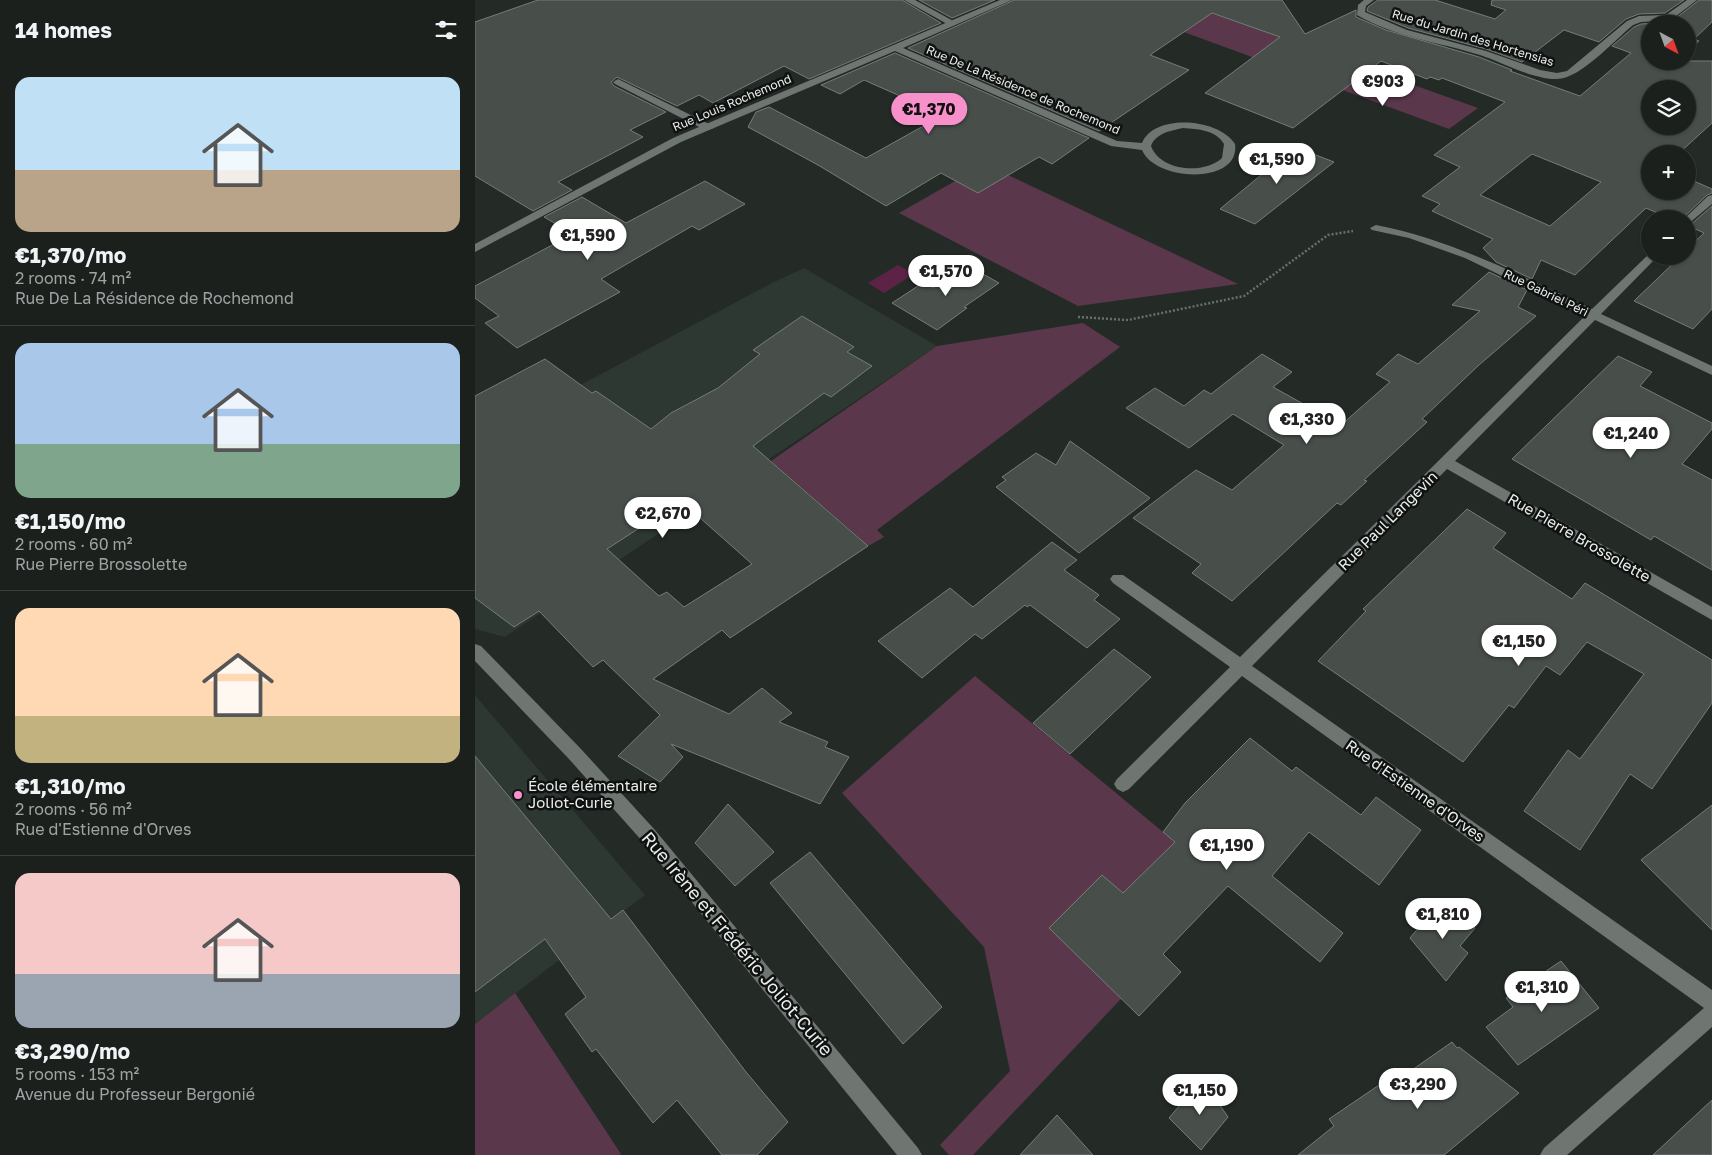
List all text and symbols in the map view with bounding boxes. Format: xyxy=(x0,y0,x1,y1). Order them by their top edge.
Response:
street label: Rue du Jardin des Hortensias xyxy=(1390,6,1556,69)
north arrow xyxy=(1641,15,1696,70)
map controls xyxy=(1641,15,1696,265)
icon: filters xyxy=(432,16,460,44)
text: 14 homes xyxy=(15,17,112,43)
street label: Rue De La Résidence de Rochemond xyxy=(924,42,1122,137)
pin: €903 xyxy=(1353,64,1413,107)
street label: Rue Louis Rochemond xyxy=(670,71,793,134)
text: €903 xyxy=(1362,71,1404,91)
button: layers xyxy=(1641,80,1696,135)
pin: €1,370 xyxy=(888,92,970,135)
text: €1,370 xyxy=(902,99,956,119)
icon: home xyxy=(193,110,283,200)
pin: €1,590 xyxy=(1236,142,1318,185)
button: + xyxy=(1641,145,1696,200)
text: €1,590 xyxy=(1250,149,1304,169)
button: − xyxy=(1641,210,1696,265)
pin: €1,590 xyxy=(547,218,629,261)
text: €1,590 xyxy=(561,225,615,245)
text: €1,370/mo xyxy=(15,242,126,268)
pin: €1,570 xyxy=(905,254,987,297)
text: €1,570 xyxy=(919,261,973,281)
street label: Rue Gabriel Péri xyxy=(1502,266,1591,319)
text: 2 rooms · 74 m² xyxy=(15,268,131,288)
text: Rue De La Résidence de Rochemond xyxy=(15,288,294,308)
icon: home xyxy=(193,375,283,465)
pin: €1,330 xyxy=(1266,402,1348,445)
text: €1,330 xyxy=(1280,409,1334,429)
pin: €1,240 xyxy=(1590,416,1672,459)
text: €1,240 xyxy=(1604,423,1658,443)
street label: Rue Paul Langevin xyxy=(1334,467,1441,574)
street label: Rue Pierre Brossolette xyxy=(1505,489,1654,585)
pin: €2,670 xyxy=(622,496,704,539)
text: €2,670 xyxy=(635,503,691,523)
text: €1,150/mo xyxy=(15,508,126,534)
text: 2 rooms · 60 m² xyxy=(15,534,133,554)
text: Rue Pierre Brossolette xyxy=(15,554,187,574)
pin: €1,150 xyxy=(1478,624,1560,667)
text: €1,150 xyxy=(1492,631,1546,651)
icon: home xyxy=(193,640,283,730)
street label: Rue d'Estienne d'Orves xyxy=(1343,735,1488,845)
text: €1,310/mo xyxy=(15,773,126,799)
place label: École élémentaire Joliot-Curie xyxy=(528,776,658,811)
marker: École élémentaire Joliot-Curie xyxy=(512,789,524,801)
text: 2 rooms · 56 m² xyxy=(15,799,132,819)
text: Rue d'Estienne d'Orves xyxy=(15,819,191,839)
street label: Rue Irène et Frédéric Joliot-Curie xyxy=(638,827,838,1060)
pin: €1,190 xyxy=(1186,828,1268,871)
text: €1,190 xyxy=(1200,835,1254,855)
pin: €1,810 xyxy=(1402,898,1484,940)
text: €1,810 xyxy=(1416,904,1470,924)
icon: home xyxy=(193,905,283,995)
pin: €1,310 xyxy=(1501,970,1583,1013)
text: €1,310 xyxy=(1515,977,1569,997)
text: €3,290/mo xyxy=(15,1038,130,1064)
text: 5 rooms · 153 m² xyxy=(15,1064,139,1084)
pin: €3,290 xyxy=(1377,1068,1459,1110)
pin: €1,150 xyxy=(1159,1074,1241,1116)
text: €3,290 xyxy=(1390,1074,1446,1094)
text: €1,150 xyxy=(1173,1080,1227,1100)
text: Avenue du Professeur Bergonié xyxy=(15,1084,255,1104)

